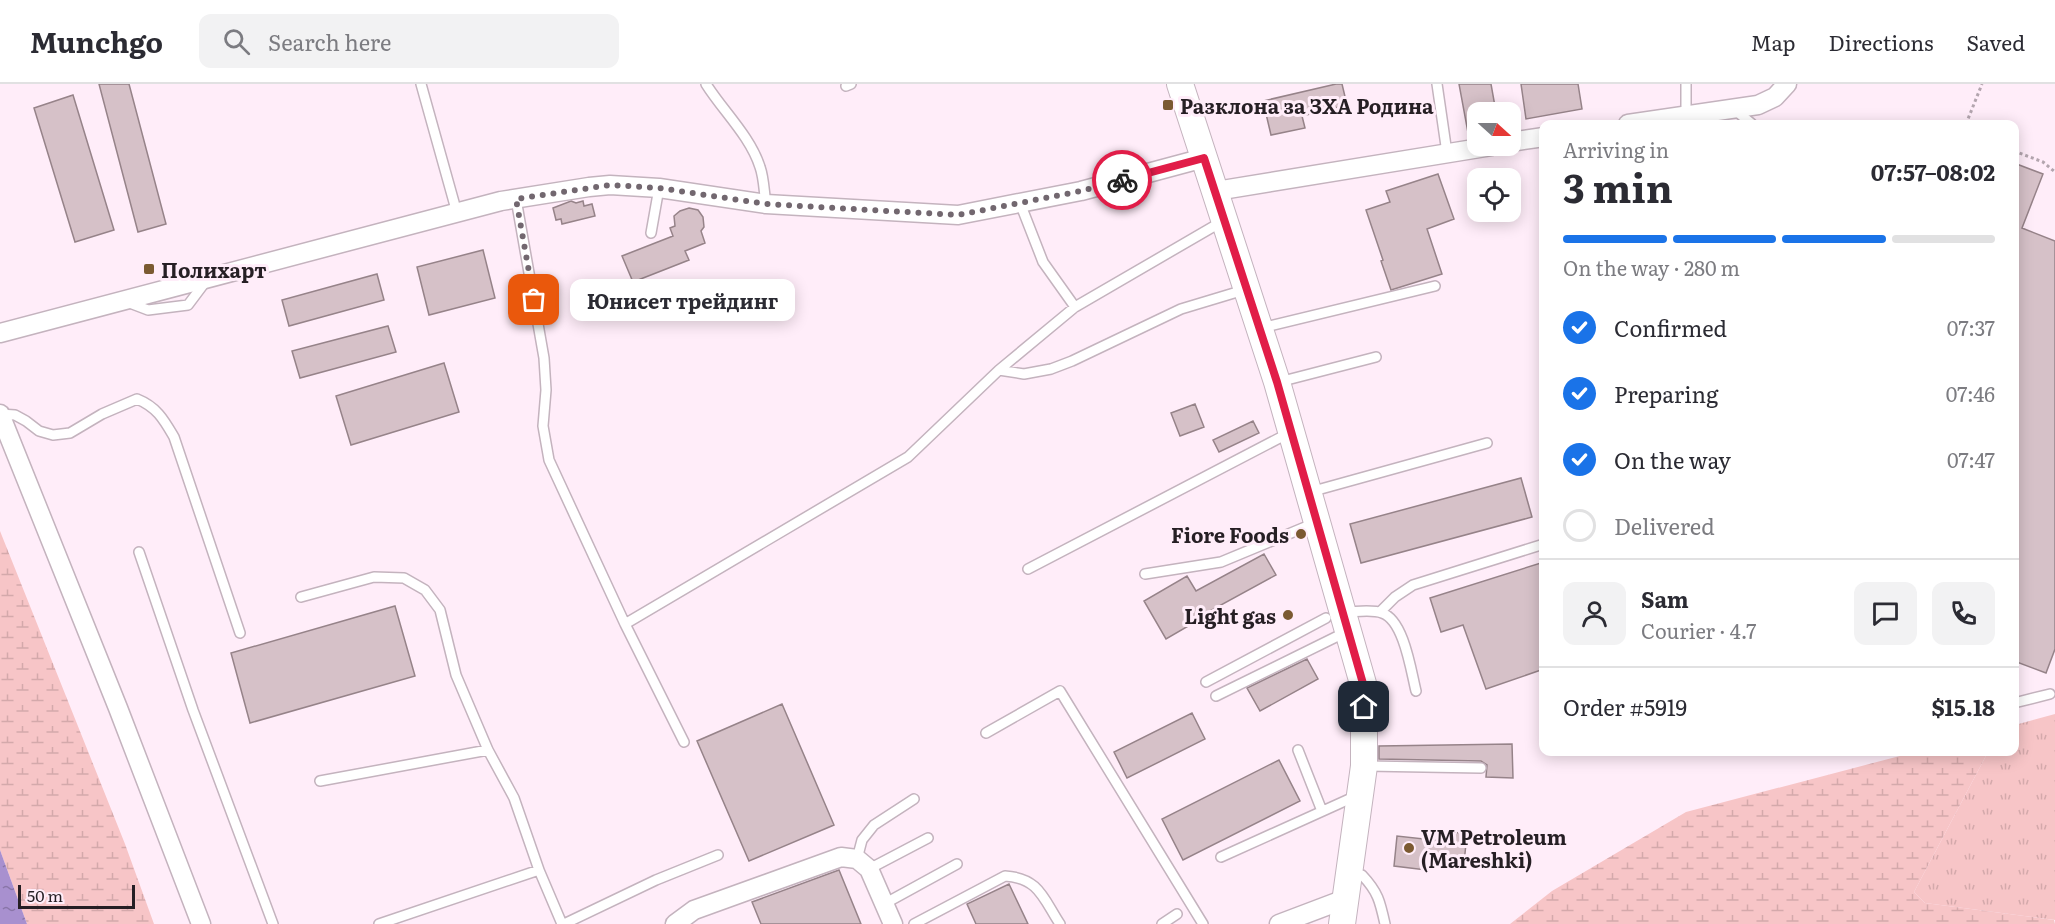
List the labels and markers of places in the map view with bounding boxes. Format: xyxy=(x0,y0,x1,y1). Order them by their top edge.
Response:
place label: Разклона за ЗХА Родина xyxy=(1180,90,1434,120)
marker: Разклона за ЗХА Родина xyxy=(1161,98,1175,112)
place label: Полихарт xyxy=(161,254,267,284)
marker: Полихарт xyxy=(142,262,156,276)
pin xyxy=(508,274,559,325)
callout: Юнисет трейдинг xyxy=(570,279,795,321)
place label: Fiore Foods xyxy=(1171,519,1289,549)
marker: Fiore Foods xyxy=(1294,527,1308,541)
place label: Light gas xyxy=(1184,600,1276,630)
marker: Light gas xyxy=(1281,608,1295,622)
pin xyxy=(1338,681,1389,732)
place label: VM Petroleum (Mareshki) xyxy=(1421,821,1567,874)
marker: VM Petroleum (Mareshki) xyxy=(1402,841,1416,855)

